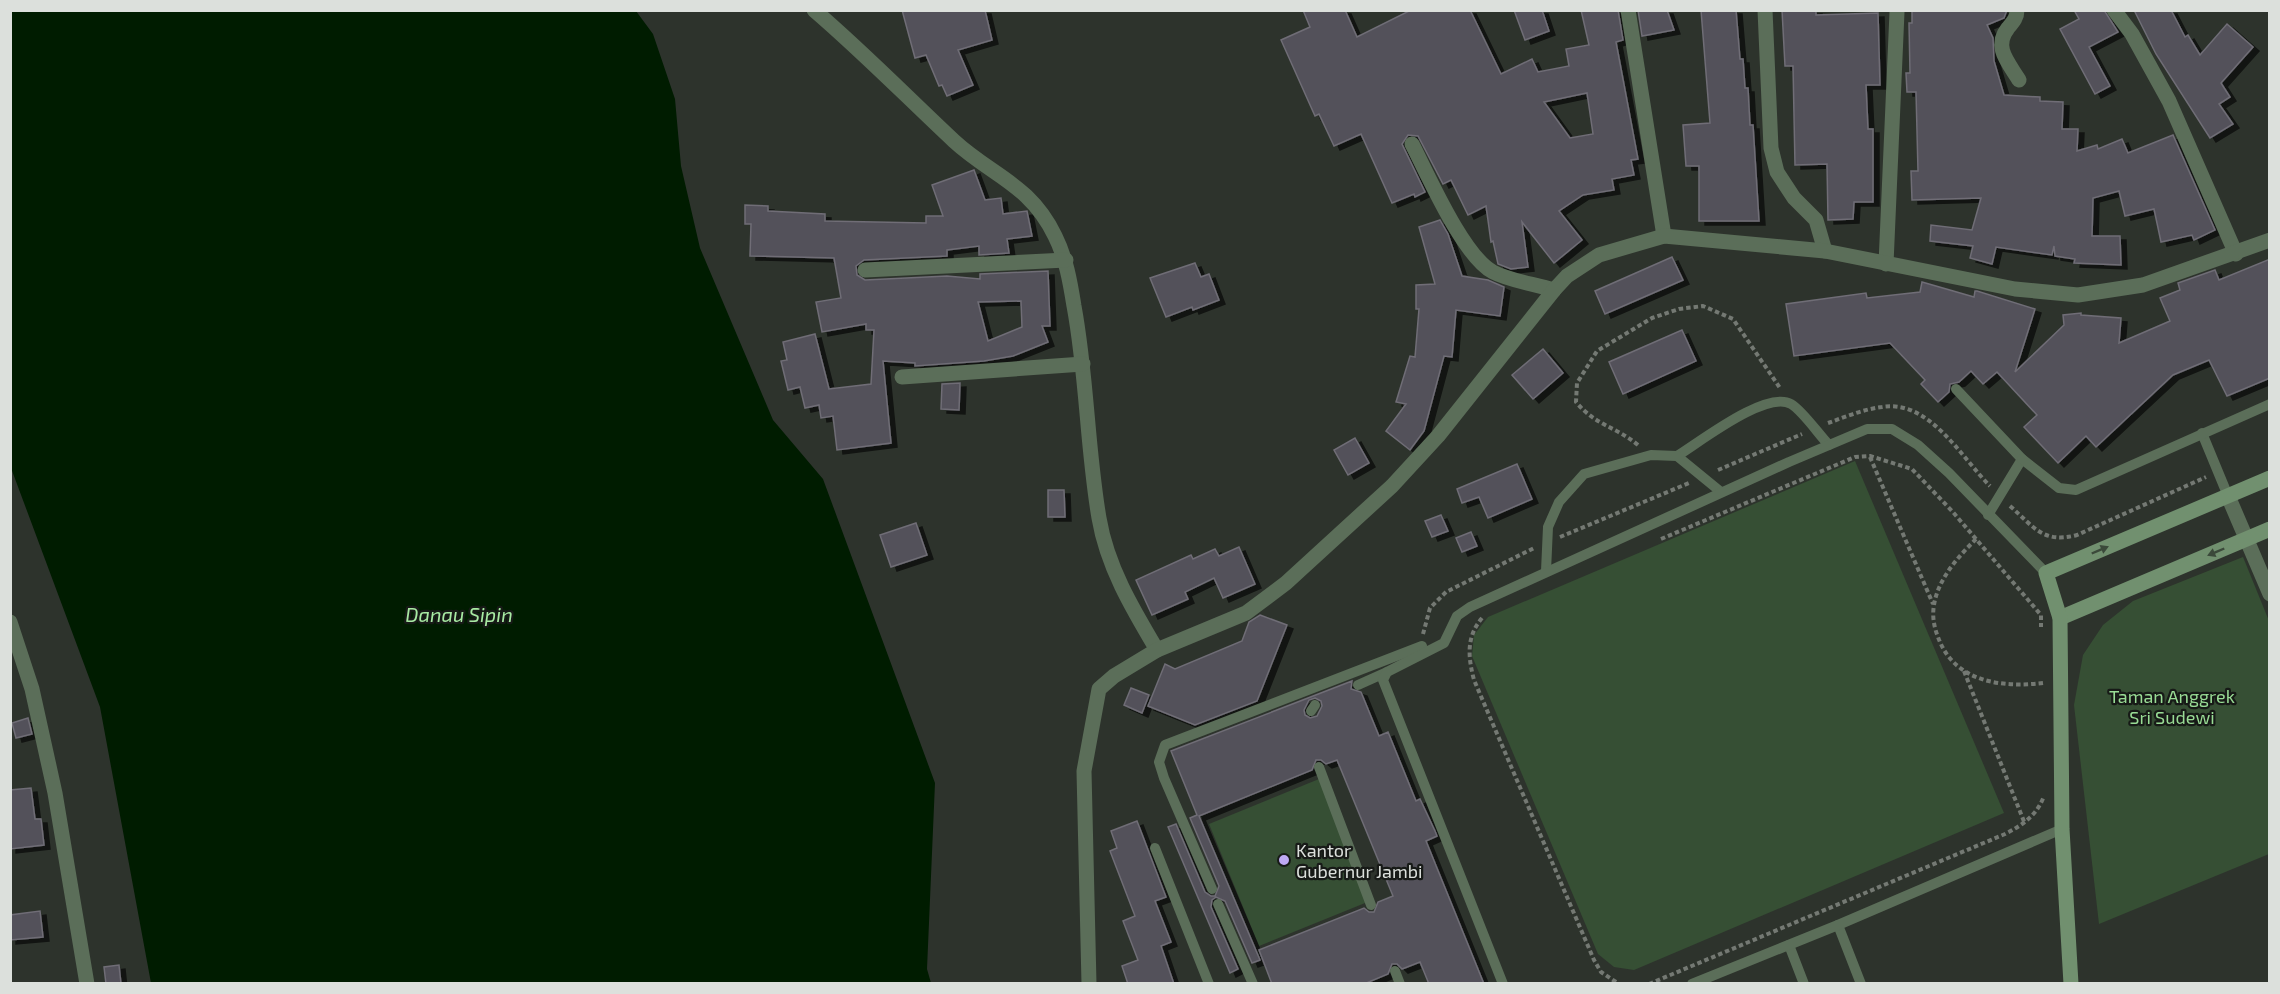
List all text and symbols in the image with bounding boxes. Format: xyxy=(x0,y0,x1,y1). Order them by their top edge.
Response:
one-way arrow xyxy=(2091,545,2109,555)
one-way arrow xyxy=(2206,547,2224,557)
water label: Danau Sipin xyxy=(405,602,513,626)
park label: Taman Anggrek Sri Sudewi xyxy=(2109,685,2235,728)
place label: Kantor Gubernur Jambi xyxy=(1296,839,1422,882)
marker: Kantor Gubernur Jambi xyxy=(1277,853,1291,867)

